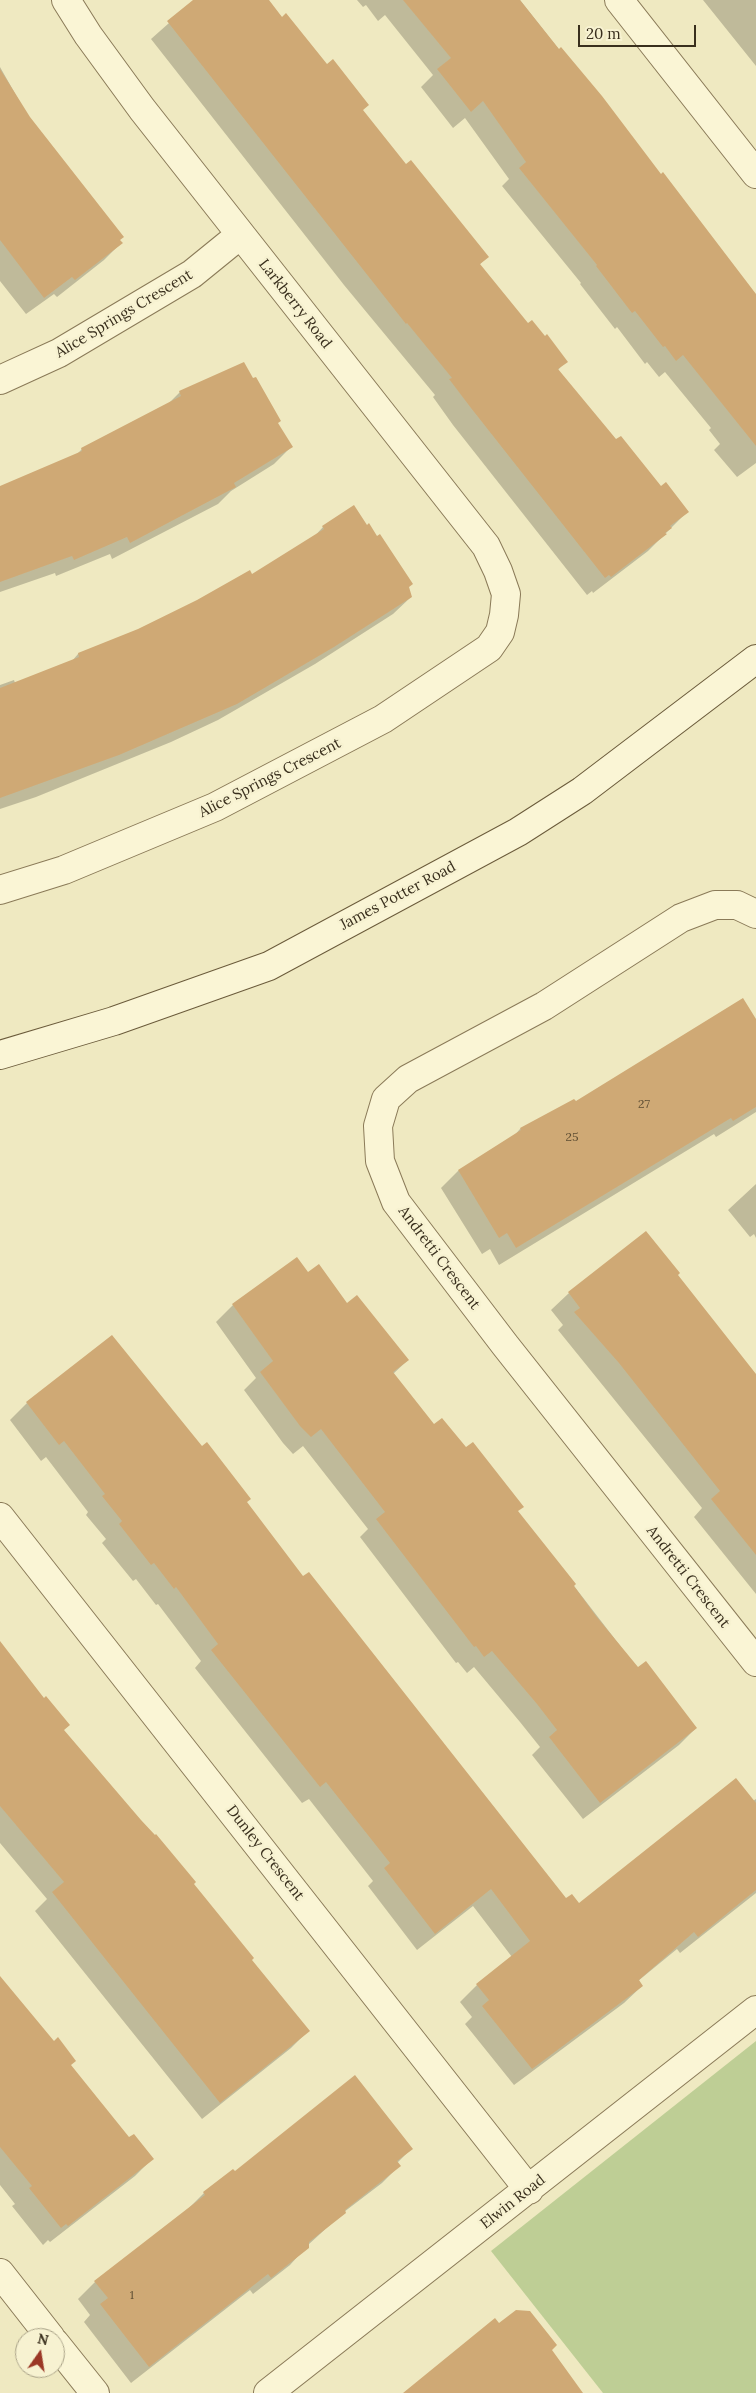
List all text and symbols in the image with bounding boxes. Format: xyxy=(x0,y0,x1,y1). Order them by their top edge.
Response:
scale bar xyxy=(581,15,698,47)
text: 20 m xyxy=(586,24,621,43)
street label: Larkberry Road xyxy=(255,256,335,352)
street label: Alice Springs Crescent xyxy=(52,266,196,362)
street label: Alice Springs Crescent xyxy=(196,734,344,822)
street label: James Potter Road xyxy=(337,858,459,934)
house number: 27 xyxy=(638,1098,650,1112)
house number: 25 xyxy=(566,1131,578,1145)
street label: Andretti Crescent xyxy=(394,1203,484,1313)
street label: Andretti Crescent xyxy=(643,1522,733,1632)
street label: Dunley Crescent xyxy=(222,1802,308,1904)
street label: Elwin Road xyxy=(477,2171,549,2233)
house number: 1 xyxy=(130,2289,134,2303)
north arrow xyxy=(15,2328,65,2378)
text: N xyxy=(36,2329,50,2349)

